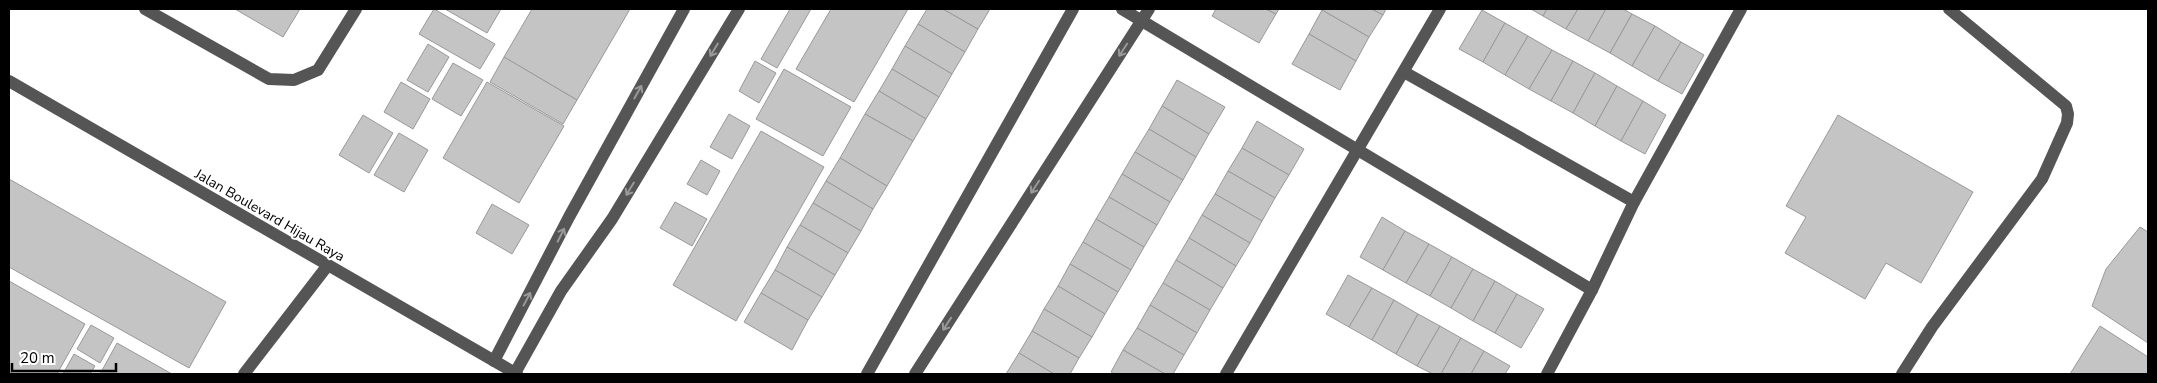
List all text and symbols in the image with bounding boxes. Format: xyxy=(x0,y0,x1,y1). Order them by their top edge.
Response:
one-way arrow xyxy=(709,43,719,57)
one-way arrow xyxy=(1118,43,1128,57)
one-way arrow xyxy=(634,86,644,100)
street label: Jalan Boulevard Hijau Raya xyxy=(191,164,348,266)
one-way arrow xyxy=(1030,180,1041,194)
one-way arrow xyxy=(624,182,634,196)
one-way arrow xyxy=(557,228,566,243)
one-way arrow xyxy=(522,293,532,307)
one-way arrow xyxy=(942,316,952,330)
scale bar xyxy=(12,340,116,372)
text: 20 m xyxy=(20,348,55,368)

